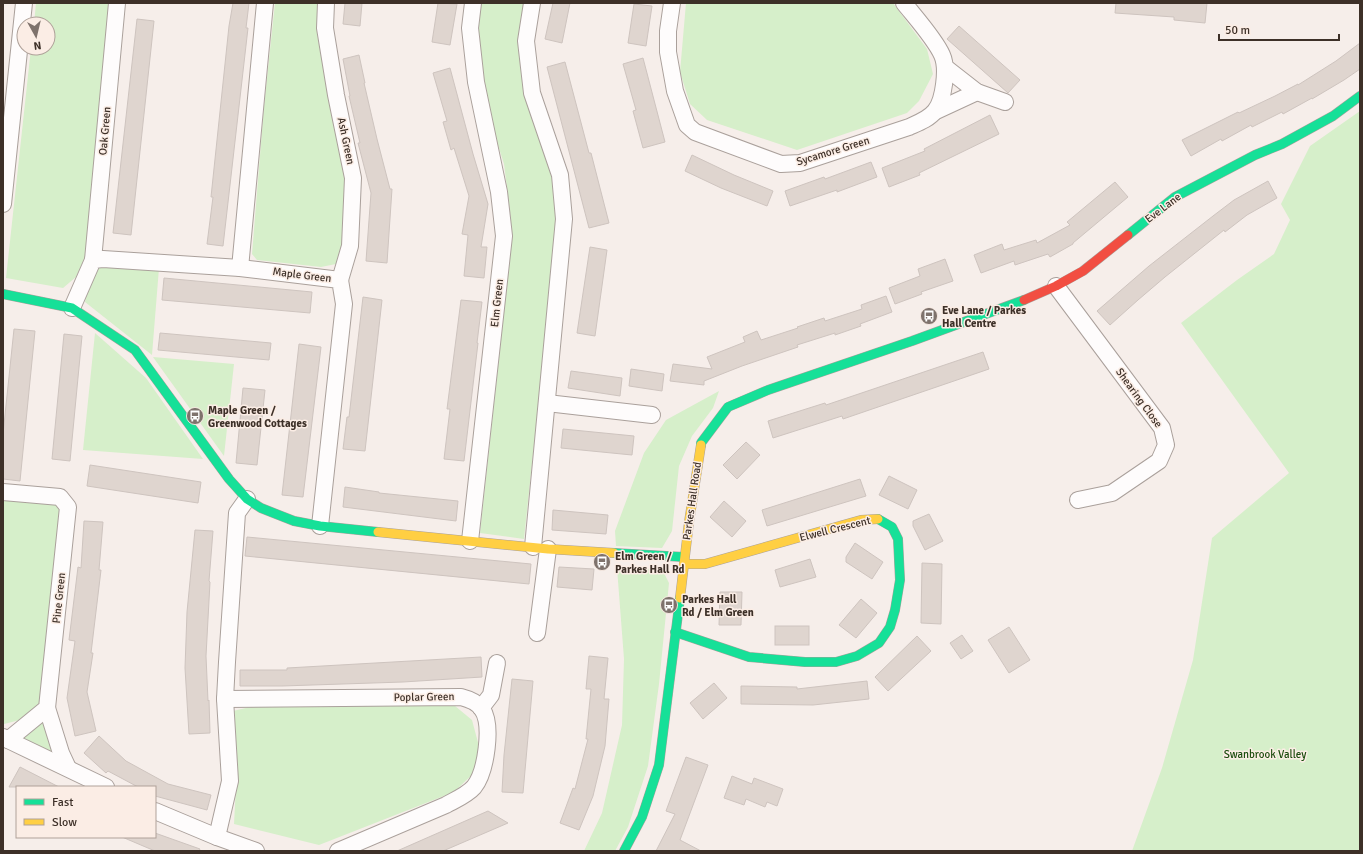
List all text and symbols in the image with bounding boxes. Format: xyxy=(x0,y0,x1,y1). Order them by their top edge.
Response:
north arrow xyxy=(16,16,56,56)
scale bar xyxy=(1219,16,1339,42)
text: 50 m xyxy=(1225,23,1250,38)
text: N xyxy=(33,38,42,52)
street label: Oak Green xyxy=(96,106,114,156)
street label: Ash Green xyxy=(335,116,357,166)
street label: Sycamore Green xyxy=(795,134,871,168)
street label: Eve Lane xyxy=(1142,190,1184,226)
street label: Maple Green xyxy=(272,265,332,285)
street label: Elm Green xyxy=(488,278,506,328)
place label: Eve Lane / Parkes Hall Centre xyxy=(942,304,1026,330)
bus stop icon: Eve Lane / Parkes Hall Centre xyxy=(919,306,939,326)
street label: Shearing Close xyxy=(1113,366,1165,430)
place label: Maple Green / Greenwood Cottages xyxy=(208,404,307,430)
bus stop icon: Maple Green / Greenwood Cottages xyxy=(185,406,205,426)
street label: Parkes Hall Road xyxy=(680,461,704,541)
street label: Elwell Crescent xyxy=(798,514,872,544)
place label: Elm Green / Parkes Hall Rd xyxy=(615,550,685,576)
bus stop icon: Elm Green / Parkes Hall Rd xyxy=(592,552,612,572)
street label: Pine Green xyxy=(50,572,68,624)
place label: Parkes Hall Rd / Elm Green xyxy=(682,593,754,619)
bus stop icon: Parkes Hall Rd / Elm Green xyxy=(659,595,679,615)
street label: Poplar Green xyxy=(394,690,454,704)
park label: Swanbrook Valley xyxy=(1224,748,1307,761)
legend xyxy=(16,786,156,838)
text: Fast xyxy=(52,795,73,810)
text: Slow xyxy=(52,815,77,830)

